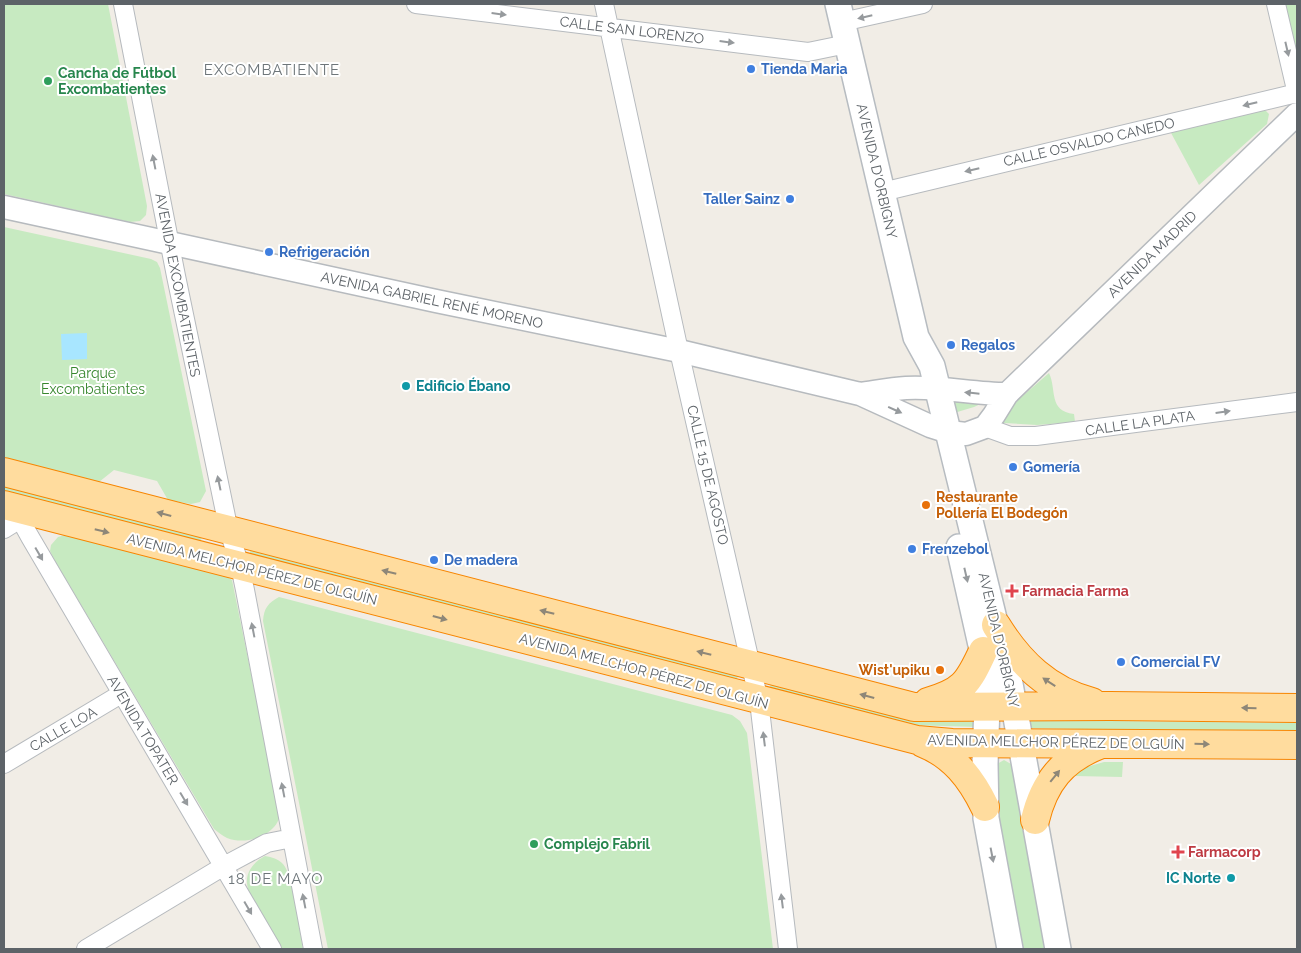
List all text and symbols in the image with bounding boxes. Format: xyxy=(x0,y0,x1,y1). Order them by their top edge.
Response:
one-way arrow xyxy=(491,10,507,18)
street label: CALLE SAN LORENZO xyxy=(559,13,705,47)
one-way arrow xyxy=(858,13,873,21)
one-way arrow xyxy=(719,38,735,46)
one-way arrow xyxy=(1283,41,1291,56)
district label: EXCOMBATIENTE xyxy=(204,61,340,79)
place label: Tienda Maria xyxy=(761,61,848,77)
marker: Tienda Maria xyxy=(745,63,757,75)
place label: Cancha de Fútbol Excombatientes xyxy=(58,65,177,97)
marker: Cancha de Fútbol Excombatientes xyxy=(42,75,54,87)
one-way arrow xyxy=(1242,100,1257,108)
street label: AVENIDA D'ORBIGNY xyxy=(854,102,900,240)
street label: CALLE OSVALDO CANEDO xyxy=(1002,114,1176,170)
one-way arrow xyxy=(150,155,158,170)
one-way arrow xyxy=(965,166,980,174)
place label: Taller Sainz xyxy=(703,191,780,207)
street label: AVENIDA EXCOMBATIENTES xyxy=(152,192,204,379)
marker: Taller Sainz xyxy=(784,193,796,205)
street label: AVENIDA MADRID xyxy=(1104,207,1200,301)
place label: Refrigeración xyxy=(279,244,370,260)
marker: Refrigeración xyxy=(263,246,275,258)
street label: AVENIDA GABRIEL RENÉ MORENO xyxy=(319,268,545,331)
place label: Regalos xyxy=(961,337,1015,353)
marker: Regalos xyxy=(945,339,957,351)
park label: Parque Excombatientes xyxy=(41,365,145,397)
place label: Edificio Ébano xyxy=(416,377,511,394)
marker: Edificio Ébano xyxy=(400,380,412,392)
one-way arrow xyxy=(964,389,980,397)
street label: CALLE 15 DE AGOSTO xyxy=(684,404,732,546)
one-way arrow xyxy=(888,406,902,414)
street label: CALLE LA PLATA xyxy=(1084,407,1196,439)
one-way arrow xyxy=(1215,407,1231,415)
place label: Gomería xyxy=(1023,459,1080,475)
marker: Gomería xyxy=(1007,461,1019,473)
one-way arrow xyxy=(215,476,223,491)
place label: Restaurante Pollería El Bodegón xyxy=(936,489,1068,521)
marker: Restaurante Pollería El Bodegón xyxy=(920,499,932,511)
one-way arrow xyxy=(157,510,172,518)
one-way arrow xyxy=(94,527,109,535)
street label: AVENIDA MELCHOR PÉREZ DE OLGUÍN xyxy=(125,529,379,608)
place label: Frenzebol xyxy=(922,541,989,557)
marker: Frenzebol xyxy=(906,543,918,555)
one-way arrow xyxy=(35,547,44,560)
place label: De madera xyxy=(444,552,518,568)
marker: De madera xyxy=(428,554,440,566)
one-way arrow xyxy=(382,568,397,576)
one-way arrow xyxy=(962,568,970,583)
street label: AVENIDA D'ORBIGNY xyxy=(976,571,1022,709)
place label: Farmacia Farma xyxy=(1022,583,1129,599)
marker: Farmacia Farma xyxy=(1006,585,1018,597)
one-way arrow xyxy=(539,608,554,616)
one-way arrow xyxy=(432,614,447,622)
one-way arrow xyxy=(249,623,257,638)
street label: AVENIDA MELCHOR PÉREZ DE OLGUÍN xyxy=(518,629,771,712)
one-way arrow xyxy=(697,648,712,656)
place label: Comercial FV xyxy=(1131,654,1221,670)
marker: Comercial FV xyxy=(1115,656,1127,668)
place label: Wist'upiku xyxy=(859,662,930,678)
marker: Wist'upiku xyxy=(934,664,946,676)
street label: AVENIDA TOPATER xyxy=(104,673,182,787)
one-way arrow xyxy=(1043,677,1056,687)
one-way arrow xyxy=(860,691,875,699)
street label: CALLE LOA xyxy=(27,703,100,755)
one-way arrow xyxy=(1240,704,1256,712)
one-way arrow xyxy=(760,731,768,747)
street label: AVENIDA MELCHOR PÉREZ DE OLGUÍN xyxy=(927,731,1185,752)
one-way arrow xyxy=(1194,740,1210,748)
one-way arrow xyxy=(1050,770,1061,783)
one-way arrow xyxy=(279,783,287,798)
one-way arrow xyxy=(180,792,188,807)
place label: Complejo Fabril xyxy=(544,836,651,852)
marker: Complejo Fabril xyxy=(528,838,540,850)
place label: Farmacorp xyxy=(1188,844,1261,860)
marker: Farmacorp xyxy=(1172,846,1184,858)
one-way arrow xyxy=(989,847,997,863)
district label: 18 DE MAYO xyxy=(228,870,324,888)
place label: IC Norte xyxy=(1166,870,1222,886)
marker: IC Norte xyxy=(1225,872,1237,884)
one-way arrow xyxy=(300,893,308,909)
one-way arrow xyxy=(778,893,786,909)
one-way arrow xyxy=(244,900,252,915)

